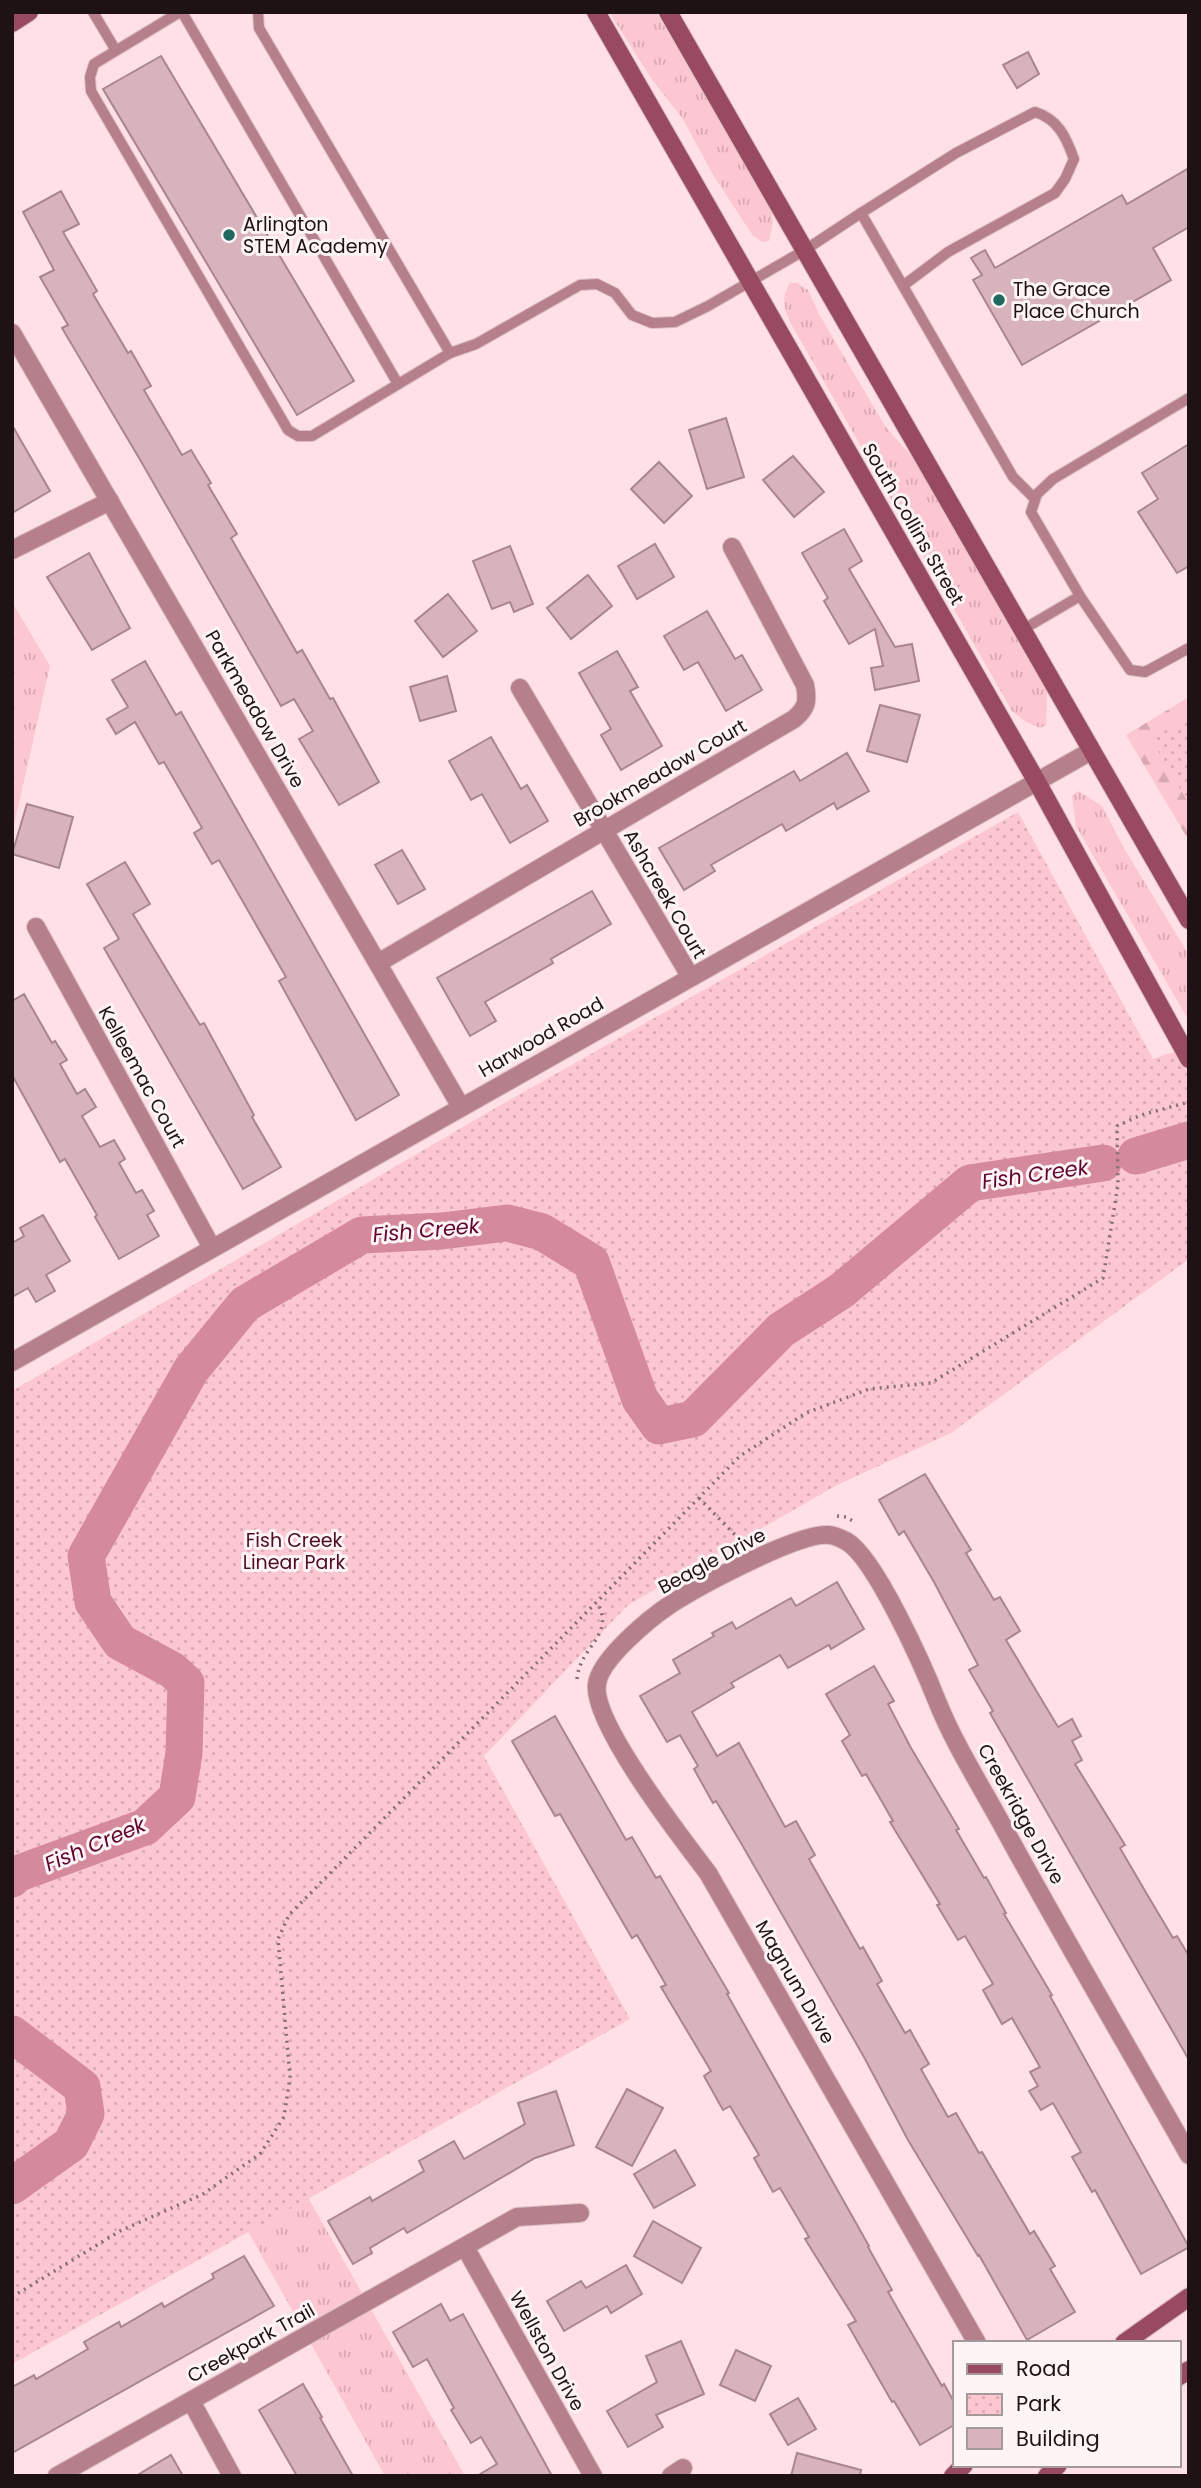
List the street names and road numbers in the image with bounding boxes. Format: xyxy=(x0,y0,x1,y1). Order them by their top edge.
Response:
street label: South Collins Street xyxy=(855,438,971,610)
street label: Parkmeadow Drive xyxy=(199,625,311,793)
street label: Brookmeadow Court xyxy=(569,712,752,834)
street label: Ashcreek Court xyxy=(617,824,713,964)
street label: Harwood Road xyxy=(473,990,609,1084)
street label: Kelleemac Court xyxy=(92,1001,192,1153)
street label: Beagle Drive xyxy=(653,1521,771,1601)
street label: Creekridge Drive xyxy=(971,1739,1071,1889)
street label: Magnum Drive xyxy=(749,1915,841,2049)
street label: Wellston Drive xyxy=(503,2286,591,2416)
street label: Creekpark Trail xyxy=(182,2297,320,2389)

